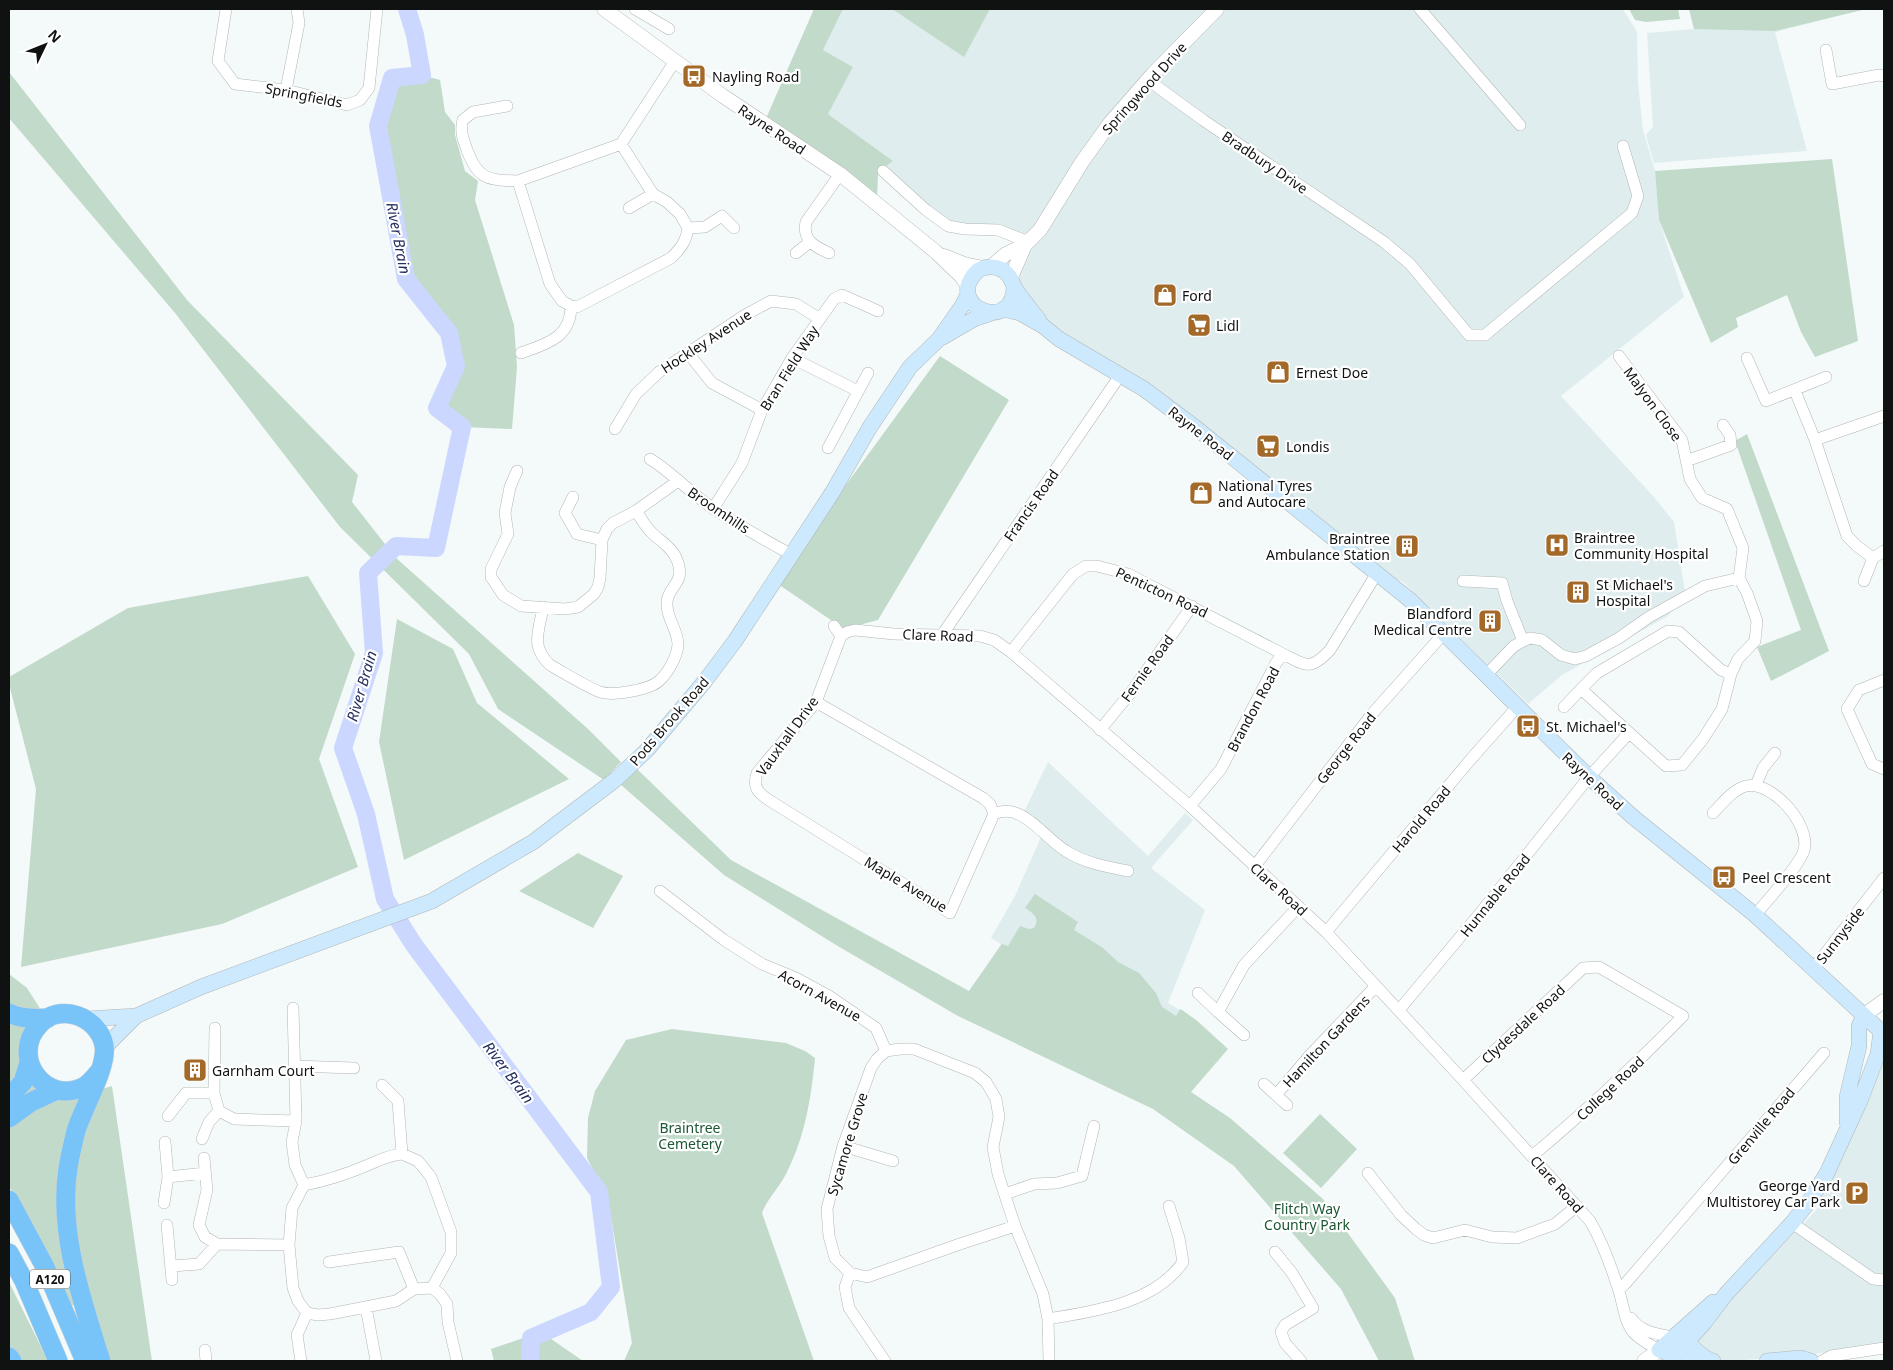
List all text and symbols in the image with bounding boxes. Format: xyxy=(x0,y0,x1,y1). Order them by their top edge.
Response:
north arrow xyxy=(20,20,70,70)
text: N xyxy=(44,25,66,46)
street label: Springwood Drive xyxy=(1098,38,1191,138)
bus stop icon: Nayling Road xyxy=(681,63,707,89)
place label: Nayling Road xyxy=(712,67,799,86)
street label: Springfields xyxy=(264,78,344,112)
street label: Rayne Road xyxy=(735,99,809,159)
street label: Bradbury Drive xyxy=(1218,126,1312,198)
water label: River Brain xyxy=(382,200,416,276)
shop icon: Ford xyxy=(1152,282,1178,308)
place label: Ford xyxy=(1182,286,1212,305)
street label: Hockley Avenue xyxy=(657,305,755,377)
supermarket icon: Lidl xyxy=(1186,312,1212,338)
place label: Lidl xyxy=(1216,316,1239,335)
street label: Bran Field Way xyxy=(755,321,823,414)
shop icon: Ernest Doe xyxy=(1265,359,1291,385)
place label: Ernest Doe xyxy=(1296,363,1368,382)
street label: Malyon Close xyxy=(1620,363,1686,445)
street label: Rayne Road xyxy=(1165,402,1237,464)
supermarket icon: Londis xyxy=(1255,433,1281,459)
place label: Londis xyxy=(1286,437,1330,456)
street label: Francis Road xyxy=(999,465,1063,545)
place label: National Tyres and Autocare xyxy=(1218,476,1312,511)
shop icon: National Tyres and Autocare xyxy=(1188,480,1214,506)
street label: Broomhills xyxy=(684,482,754,538)
place label: Braintree Community Hospital xyxy=(1574,528,1709,563)
place label: Braintree Ambulance Station xyxy=(1266,529,1390,564)
hospital icon: Braintree Community Hospital xyxy=(1544,532,1570,558)
building icon: Braintree Ambulance Station xyxy=(1394,533,1420,559)
street label: Penticton Road xyxy=(1113,562,1211,622)
place label: St Michael's Hospital xyxy=(1596,575,1673,610)
building icon: St Michael's Hospital xyxy=(1565,579,1591,605)
place label: Blandford Medical Centre xyxy=(1374,604,1472,639)
building icon: Blandford Medical Centre xyxy=(1477,608,1503,634)
street label: Clare Road xyxy=(902,624,974,646)
street label: Fernie Road xyxy=(1116,631,1178,705)
water label: River Brain xyxy=(341,648,381,724)
street label: Brandon Road xyxy=(1223,663,1283,755)
street label: Pods Brook Road xyxy=(625,672,713,770)
street label: Vauxhall Drive xyxy=(752,692,822,780)
street label: George Road xyxy=(1312,708,1380,788)
bus stop icon: St. Michael's xyxy=(1515,713,1541,739)
place label: St. Michael's xyxy=(1546,717,1627,736)
street label: Rayne Road xyxy=(1558,748,1628,814)
street label: Harold Road xyxy=(1387,782,1455,856)
street label: Hunnable Road xyxy=(1456,850,1534,940)
street label: Maple Avenue xyxy=(861,852,951,916)
street label: Clare Road xyxy=(1246,858,1312,920)
bus stop icon: Peel Crescent xyxy=(1711,864,1737,890)
place label: Peel Crescent xyxy=(1742,868,1831,887)
street label: Sunnyside xyxy=(1812,902,1868,967)
street label: Acorn Avenue xyxy=(775,965,865,1026)
street label: Clydesdale Road xyxy=(1477,980,1569,1068)
street label: Hamilton Gardens xyxy=(1278,991,1374,1091)
water label: River Brain xyxy=(479,1037,539,1107)
street label: College Road xyxy=(1572,1052,1648,1124)
building icon: Garnham Court xyxy=(182,1057,208,1083)
place label: Garnham Court xyxy=(212,1061,315,1080)
street label: Grenville Road xyxy=(1723,1083,1799,1169)
street label: Sycamore Grove xyxy=(822,1090,872,1198)
park label: Braintree Cemetery xyxy=(658,1118,723,1153)
street label: Clare Road xyxy=(1526,1151,1588,1217)
place label: George Yard Multistorey Car Park xyxy=(1707,1176,1841,1211)
parking icon: George Yard Multistorey Car Park xyxy=(1844,1180,1870,1206)
park label: Flitch Way Country Park xyxy=(1264,1199,1350,1234)
road number: A120 xyxy=(30,1270,70,1288)

